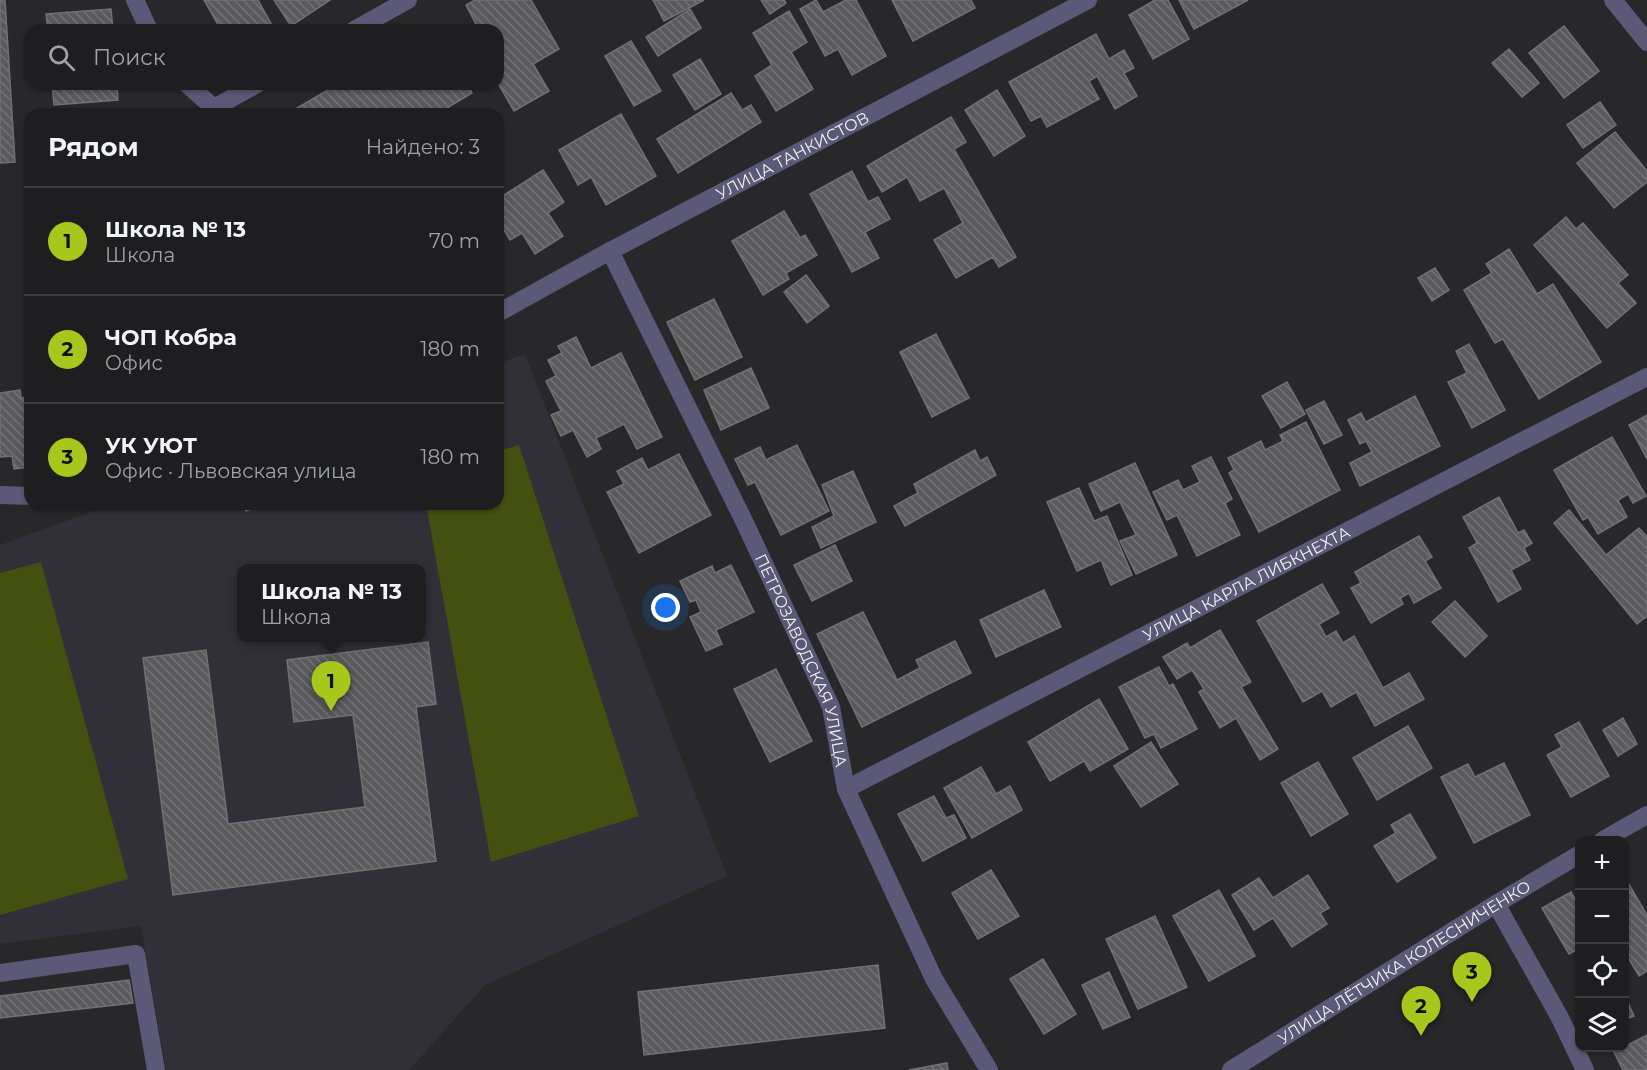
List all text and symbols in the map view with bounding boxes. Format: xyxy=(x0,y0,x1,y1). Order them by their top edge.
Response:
search box xyxy=(24,24,504,90)
icon: search xyxy=(45,41,78,74)
text: Поиск xyxy=(93,44,165,71)
street label: УЛИЦА ТАНКИСТОВ xyxy=(713,107,872,203)
text: Рядом xyxy=(48,131,139,163)
text: Найдено: 3 xyxy=(366,135,480,159)
text: Школа № 13 xyxy=(105,216,246,243)
text: 1 xyxy=(64,229,71,253)
text: 70 m xyxy=(429,229,480,253)
text: Школа xyxy=(105,243,175,267)
text: ЧОП Кобра xyxy=(105,324,237,351)
text: 2 xyxy=(62,337,73,361)
text: 180 m xyxy=(420,337,480,361)
text: Офис xyxy=(105,351,163,375)
text: УК УЮТ xyxy=(105,432,197,459)
text: 3 xyxy=(62,445,73,469)
text: 180 m xyxy=(420,445,480,469)
text: Офис · Львовская улица xyxy=(105,459,356,483)
street label: УЛИЦА КАРЛА ЛИБКНЕХТА xyxy=(1139,522,1353,644)
street label: ПЕТРОЗАВОДСКАЯ УЛИЦА xyxy=(751,551,851,768)
popup xyxy=(237,564,426,642)
text: Школа № 13 xyxy=(261,578,402,605)
your location xyxy=(651,593,680,622)
text: Школа xyxy=(261,605,331,629)
pin: 1 xyxy=(312,662,350,711)
map controls xyxy=(1575,836,1629,1052)
button: + xyxy=(1575,836,1629,890)
street label: УЛИЦА ЛЁТЧИКА КОЛЕСНИЧЕНКО xyxy=(1274,876,1534,1048)
button: − xyxy=(1575,890,1629,944)
button: locate xyxy=(1575,944,1629,998)
pin: 3 xyxy=(1452,952,1492,1002)
pin: 2 xyxy=(1402,986,1440,1036)
button: layers xyxy=(1575,998,1629,1052)

